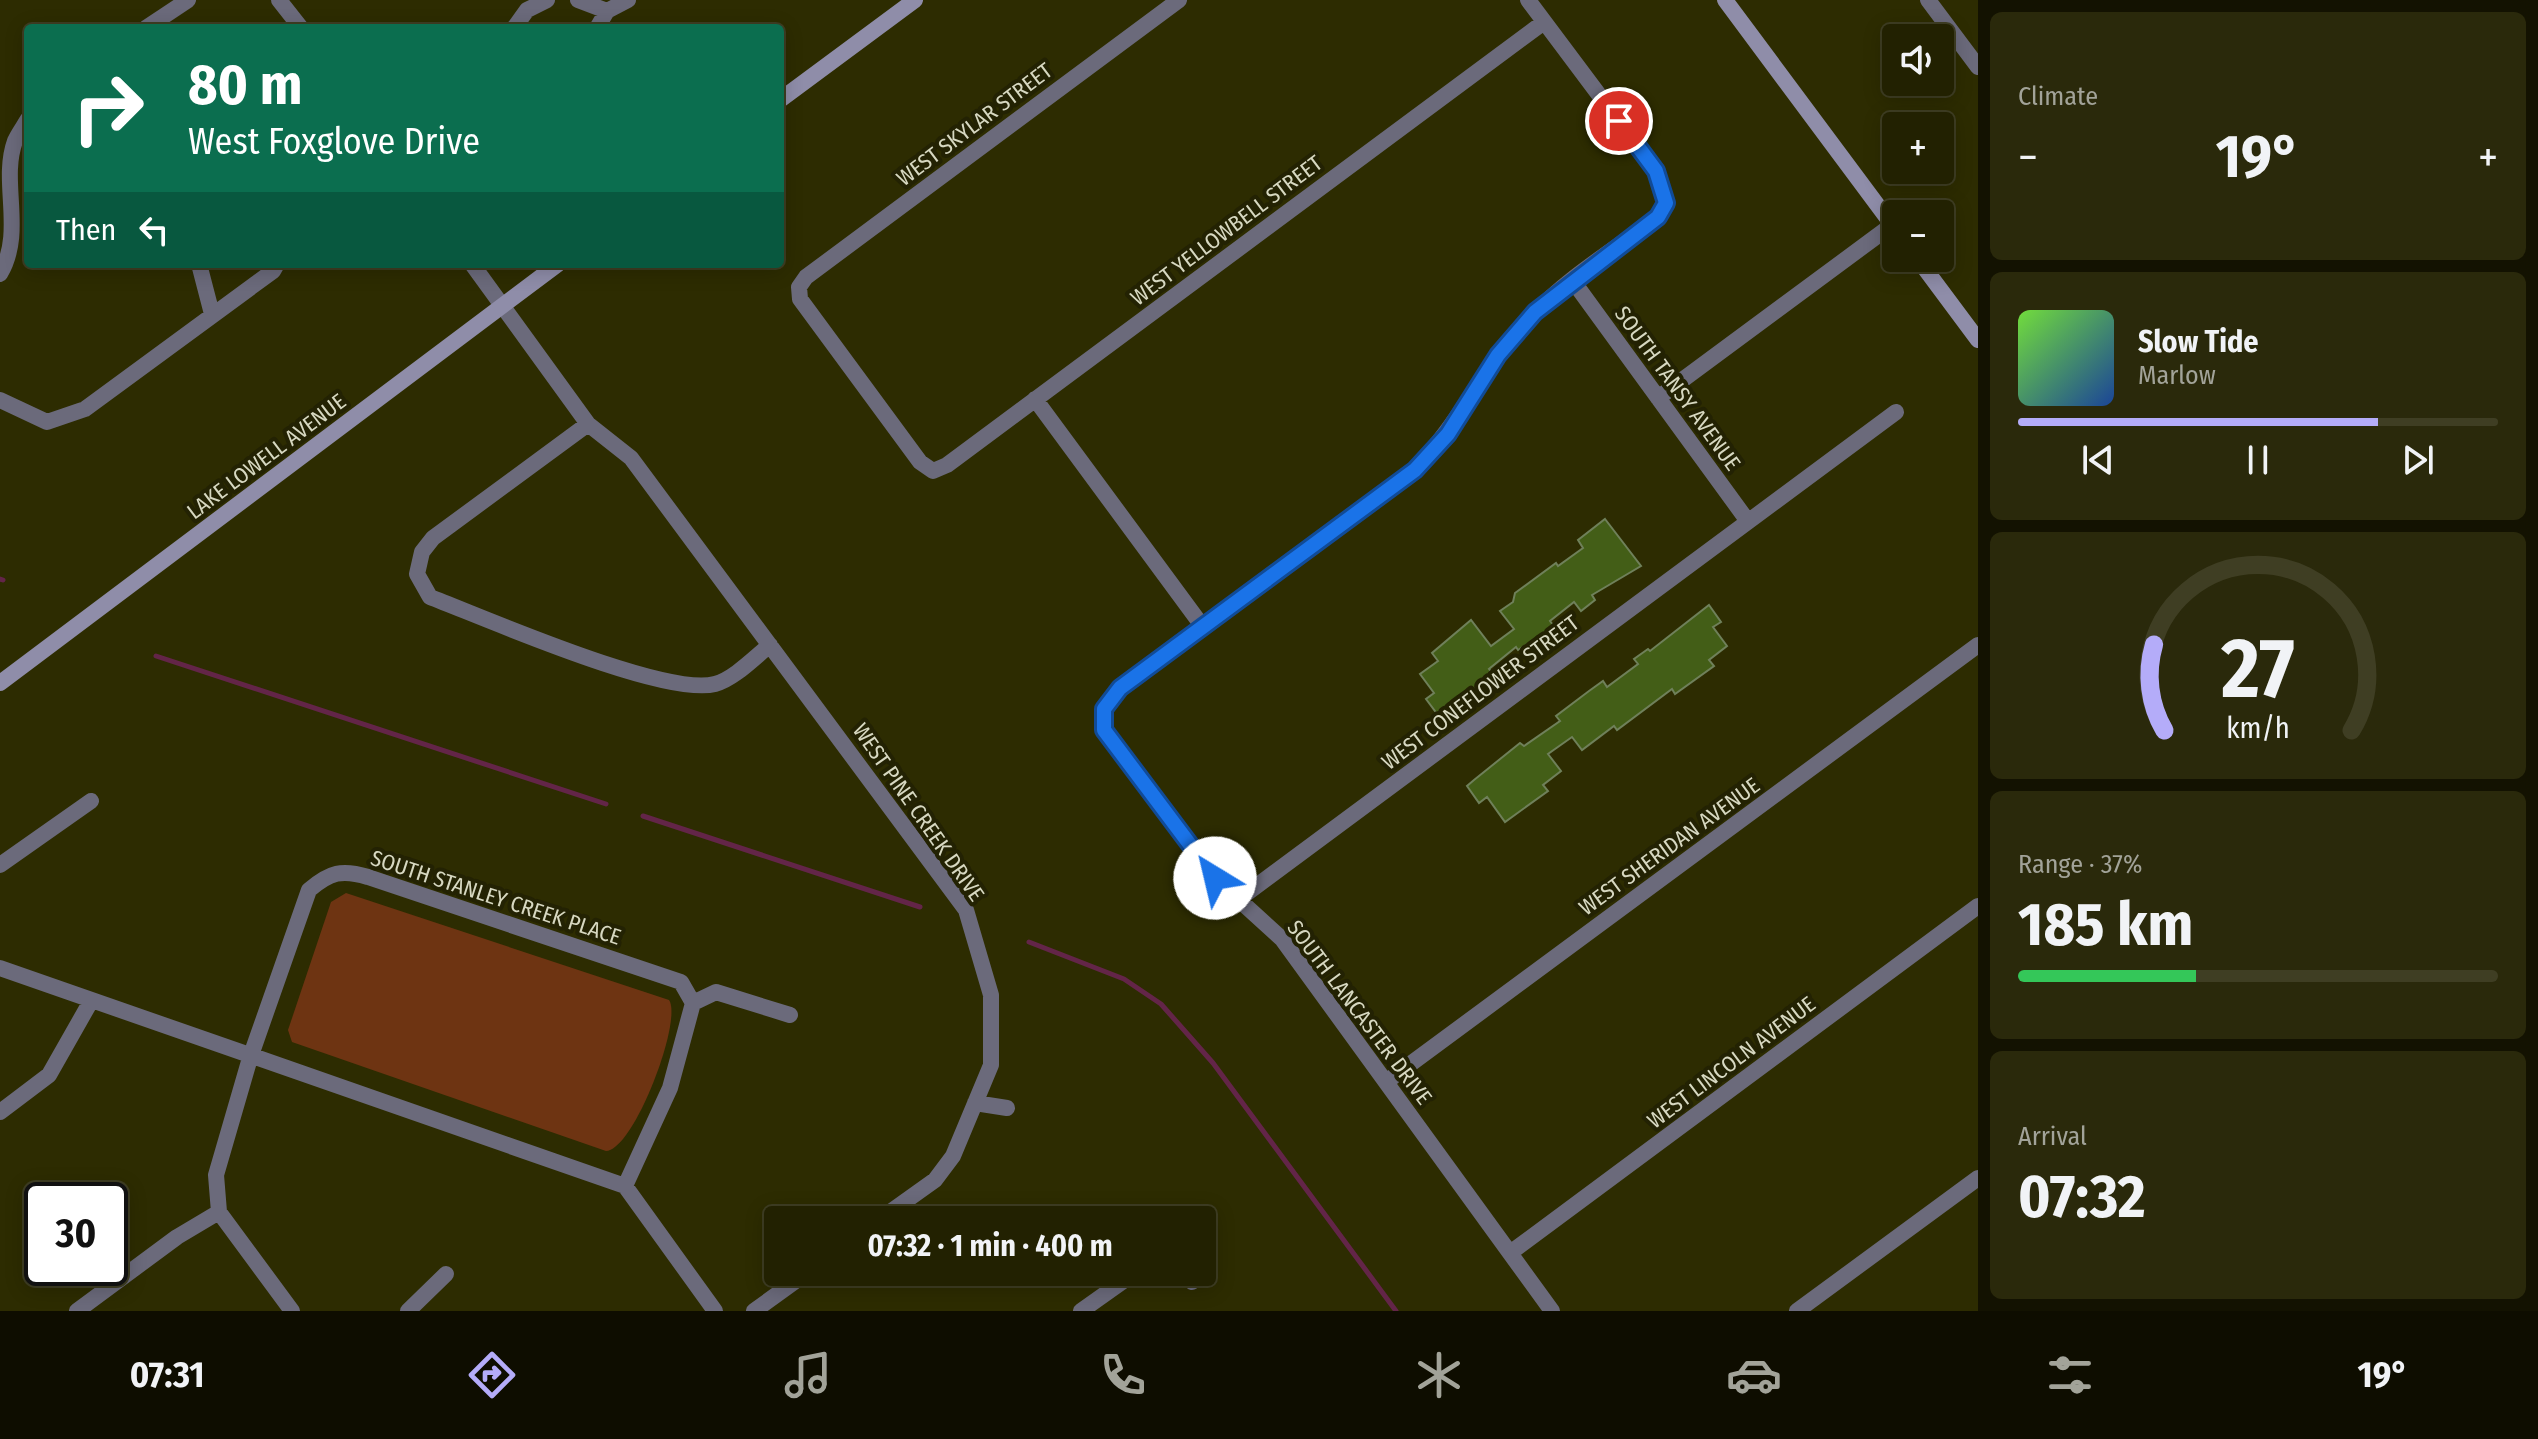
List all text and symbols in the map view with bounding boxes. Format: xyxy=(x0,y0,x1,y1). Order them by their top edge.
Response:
map controls xyxy=(1882,24,1954,272)
button: sound xyxy=(1882,24,1954,96)
text: 80 m xyxy=(188,52,303,119)
icon: right xyxy=(56,56,160,160)
street label: WEST SKYLAR STREET xyxy=(891,57,1058,192)
text: Climate xyxy=(2018,81,2098,112)
pin xyxy=(1585,87,1653,155)
icon: arrive xyxy=(1597,99,1641,143)
button: + xyxy=(1882,112,1954,184)
text: West Foxglove Drive xyxy=(188,120,480,164)
text: 19° xyxy=(2216,121,2300,193)
text: − xyxy=(2018,131,2038,184)
text: + xyxy=(2478,131,2498,184)
street label: WEST YELLOWBELL STREET xyxy=(1125,149,1328,311)
button: − xyxy=(1882,200,1954,272)
icon: left xyxy=(132,208,176,252)
text: Then xyxy=(56,212,116,248)
street label: SOUTH TANSY AVENUE xyxy=(1609,301,1746,476)
text: Slow Tide xyxy=(2138,324,2259,360)
text: Marlow xyxy=(2138,360,2216,391)
street label: LAKE LOWELL AVENUE xyxy=(182,388,351,525)
icon: previous xyxy=(2076,438,2120,482)
icon: pause xyxy=(2236,438,2280,482)
icon: next xyxy=(2396,438,2440,482)
street label: WEST CONEFLOWER STREET xyxy=(1376,609,1585,775)
text: 27 xyxy=(2220,619,2295,719)
text: km/h xyxy=(2226,712,2290,747)
street label: WEST PINE CREEK DRIVE xyxy=(847,718,990,907)
street label: WEST SHERIDAN AVENUE xyxy=(1574,772,1765,921)
position arrow xyxy=(1173,836,1257,920)
street label: SOUTH STANLEY CREEK PLACE xyxy=(367,844,624,951)
text: Range · 37% xyxy=(2018,849,2143,880)
text: 185 km xyxy=(2018,889,2193,961)
street label: SOUTH LANCASTER DRIVE xyxy=(1281,915,1438,1110)
street label: WEST LINCOLN AVENUE xyxy=(1642,990,1821,1134)
text: Arrival xyxy=(2018,1121,2087,1152)
text: 07:32 xyxy=(2018,1161,2146,1233)
speed limit sign: 30 xyxy=(24,1182,128,1286)
text: 07:32 · 1 min · 400 m xyxy=(867,1228,1113,1264)
icon: directions xyxy=(464,1347,520,1403)
icon: music xyxy=(780,1347,836,1403)
icon: phone xyxy=(1095,1347,1151,1403)
icon: climate xyxy=(1411,1347,1467,1403)
icon: car xyxy=(1726,1347,1782,1403)
icon: filters xyxy=(2042,1347,2098,1403)
text: 07:31 xyxy=(130,1353,204,1397)
text: 19° xyxy=(2357,1353,2408,1397)

